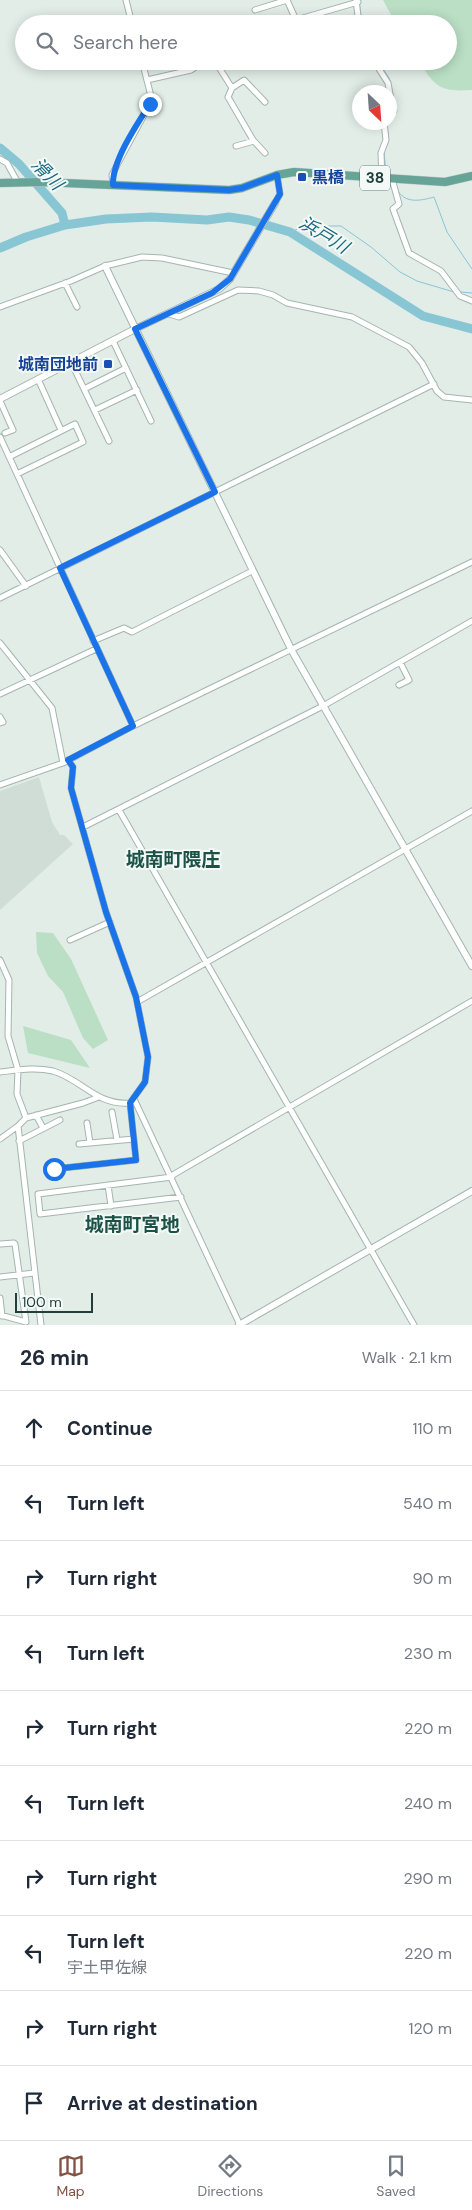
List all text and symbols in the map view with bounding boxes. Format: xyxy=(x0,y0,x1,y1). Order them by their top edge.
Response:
search box xyxy=(15,15,457,70)
icon: search xyxy=(33,29,61,57)
text: Search here xyxy=(73,30,178,55)
north arrow xyxy=(352,85,397,130)
route end xyxy=(139,93,162,116)
water label: 滑川 xyxy=(26,153,70,197)
road number: 38 xyxy=(360,166,390,190)
place label: 黒橋 xyxy=(312,167,344,188)
marker: 黒橋 xyxy=(296,171,308,183)
water label: 浜戸川 xyxy=(295,211,355,260)
place label: 城南団地前 xyxy=(18,354,98,375)
marker: 城南団地前 xyxy=(102,358,114,370)
district label: 城南町隈庄 xyxy=(125,847,221,872)
route start xyxy=(43,1158,66,1181)
district label: 城南町宮地 xyxy=(84,1212,180,1237)
scale bar xyxy=(15,1290,92,1313)
text: 100 m xyxy=(22,1293,62,1311)
text: 26 min xyxy=(20,1344,89,1372)
text: Walk · 2.1 km xyxy=(362,1347,452,1368)
icon: ahead xyxy=(20,1414,48,1442)
text: Continue xyxy=(67,1416,153,1441)
text: 110 m xyxy=(413,1418,452,1439)
icon: left xyxy=(20,1489,48,1517)
text: Turn left xyxy=(67,1491,145,1516)
text: 540 m xyxy=(403,1493,452,1514)
icon: right xyxy=(20,1564,48,1592)
text: Turn right xyxy=(67,1566,157,1591)
text: 90 m xyxy=(412,1568,452,1589)
icon: left xyxy=(20,1639,48,1667)
text: Turn left xyxy=(67,1641,145,1666)
text: 230 m xyxy=(404,1643,452,1664)
icon: right xyxy=(20,1714,48,1742)
text: Turn right xyxy=(67,1716,157,1741)
text: 220 m xyxy=(404,1718,452,1739)
icon: left xyxy=(20,1789,48,1817)
text: Turn left xyxy=(67,1791,145,1816)
text: 240 m xyxy=(404,1793,452,1814)
icon: right xyxy=(20,1864,48,1892)
text: Turn right xyxy=(67,1866,157,1891)
text: 290 m xyxy=(403,1868,452,1889)
text: Turn left xyxy=(67,1929,145,1954)
icon: left xyxy=(20,1939,48,1967)
text: 220 m xyxy=(404,1943,452,1964)
text: 宇土甲佐線 xyxy=(67,1957,147,1978)
icon: right xyxy=(20,2014,48,2042)
text: Turn right xyxy=(67,2016,157,2041)
text: 120 m xyxy=(408,2018,452,2039)
icon: arrive xyxy=(20,2089,48,2117)
text: Arrive at destination xyxy=(67,2091,258,2116)
tab: Map xyxy=(56,2152,85,2200)
tab: Directions xyxy=(198,2152,263,2200)
tab: Saved xyxy=(376,2152,416,2200)

